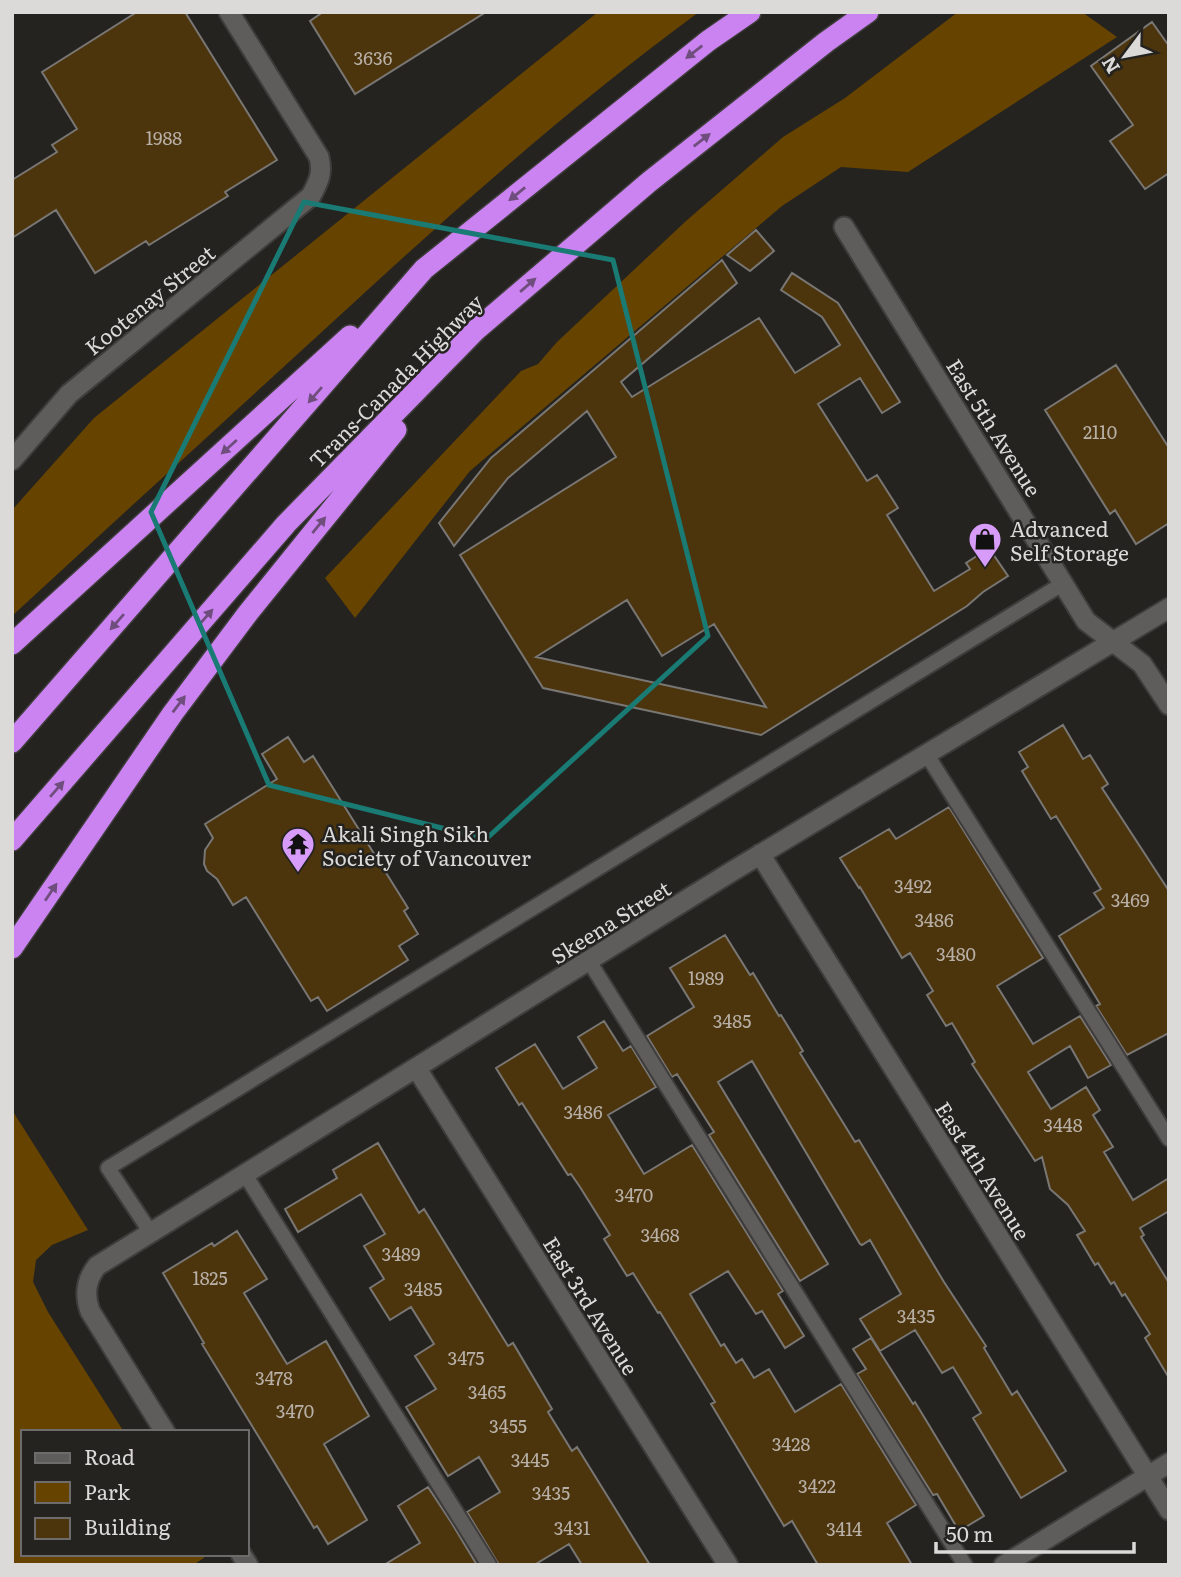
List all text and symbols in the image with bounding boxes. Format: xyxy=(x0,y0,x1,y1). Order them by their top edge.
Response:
north arrow xyxy=(1090,21,1160,91)
house number: 3636 xyxy=(354,44,393,71)
one-way arrow xyxy=(686,44,704,59)
text: N xyxy=(1094,51,1126,80)
house number: 1988 xyxy=(146,124,182,151)
one-way arrow xyxy=(693,132,711,147)
one-way arrow xyxy=(508,186,525,201)
street label: Kootenay Street xyxy=(77,237,221,361)
one-way arrow xyxy=(519,278,536,293)
street label: Trans-Canada Highway xyxy=(301,285,490,474)
street label: East 5th Avenue xyxy=(940,352,1050,502)
one-way arrow xyxy=(308,386,323,403)
house number: 2110 xyxy=(1083,418,1117,445)
one-way arrow xyxy=(220,439,237,454)
place label: Advanced Self Storage xyxy=(1010,512,1129,567)
one-way arrow xyxy=(311,516,326,533)
shop icon: Advanced Self Storage xyxy=(966,520,1004,569)
one-way arrow xyxy=(198,608,213,625)
one-way arrow xyxy=(110,613,125,630)
one-way arrow xyxy=(172,695,186,713)
one-way arrow xyxy=(49,780,64,797)
place label: Akali Singh Sikh Society of Vancouver xyxy=(322,817,531,872)
temple icon: Akali Singh Sikh Society of Vancouver xyxy=(279,825,317,874)
street label: Skeena Street xyxy=(544,871,676,970)
house number: 3492 xyxy=(894,872,932,899)
one-way arrow xyxy=(44,883,58,901)
house number: 3469 xyxy=(1111,886,1149,913)
house number: 3486 xyxy=(914,906,954,933)
house number: 3480 xyxy=(936,940,976,967)
house number: 1989 xyxy=(688,964,724,991)
house number: 3485 xyxy=(713,1007,751,1034)
street label: East 4th Avenue xyxy=(929,1095,1039,1245)
house number: 3486 xyxy=(563,1098,603,1125)
house number: 3448 xyxy=(1043,1111,1083,1138)
house number: 3470 xyxy=(615,1181,653,1208)
house number: 3468 xyxy=(640,1221,680,1248)
street label: East 3rd Avenue xyxy=(537,1230,647,1380)
house number: 3489 xyxy=(382,1240,420,1267)
house number: 1825 xyxy=(192,1264,228,1291)
house number: 3485 xyxy=(404,1275,442,1302)
house number: 3435 xyxy=(897,1302,935,1329)
house number: 3475 xyxy=(448,1344,484,1371)
house number: 3478 xyxy=(255,1364,293,1391)
house number: 3465 xyxy=(468,1378,506,1405)
house number: 3470 xyxy=(276,1397,314,1424)
house number: 3455 xyxy=(489,1412,527,1439)
legend xyxy=(21,1430,248,1556)
house number: 3428 xyxy=(772,1430,810,1457)
text: Road xyxy=(84,1440,135,1471)
house number: 3445 xyxy=(511,1446,549,1473)
house number: 3422 xyxy=(798,1472,836,1499)
text: Park xyxy=(84,1475,130,1506)
house number: 3435 xyxy=(532,1479,570,1506)
text: Building xyxy=(84,1510,171,1541)
scale bar xyxy=(936,1510,1134,1554)
house number: 3431 xyxy=(554,1514,590,1541)
house number: 3414 xyxy=(826,1515,862,1542)
text: 50 m xyxy=(946,1517,993,1548)

